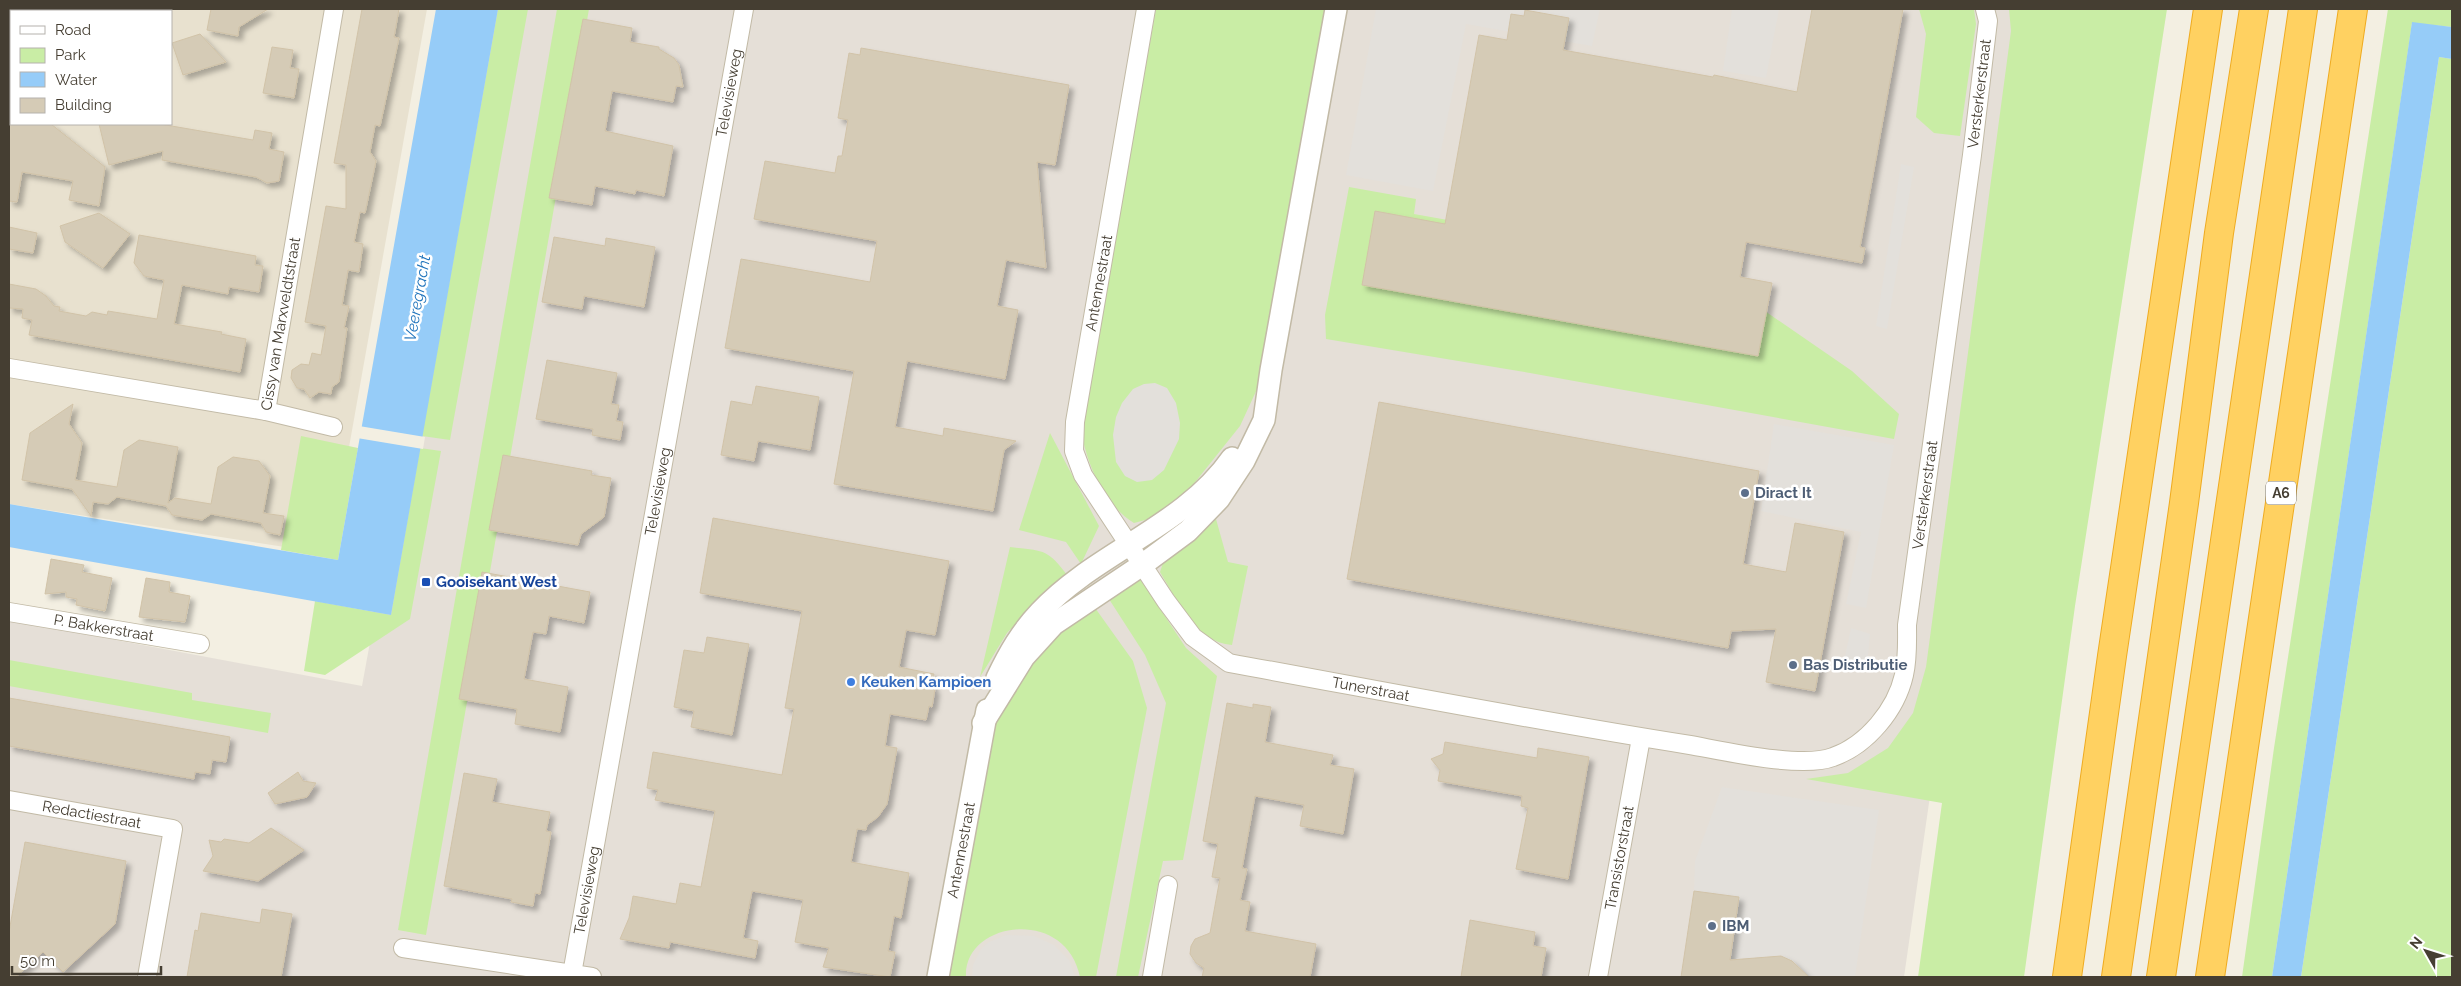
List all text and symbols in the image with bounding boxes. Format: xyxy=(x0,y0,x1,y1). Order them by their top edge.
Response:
legend xyxy=(10,10,172,125)
text: Road xyxy=(55,21,91,39)
street label: Versterkerstraat xyxy=(1964,38,1995,149)
text: Park xyxy=(55,46,86,64)
street label: Televisieweg xyxy=(712,47,746,138)
text: Water xyxy=(55,71,98,89)
text: Building xyxy=(55,96,112,114)
street label: Antennestraat xyxy=(1082,233,1116,333)
street label: Cissy van Marxveldtstraat xyxy=(257,236,304,412)
water label: Veeregracht xyxy=(401,253,435,343)
street label: Versterkerstraat xyxy=(1909,439,1941,551)
street label: Televisieweg xyxy=(641,446,675,537)
road number: A6 xyxy=(2266,482,2296,504)
place label: Diract It xyxy=(1755,484,1812,502)
marker: Diract It xyxy=(1739,487,1751,499)
place label: Gooisekant West xyxy=(436,573,557,591)
marker: Gooisekant West xyxy=(420,576,432,588)
street label: P. Bakkerstraat xyxy=(52,611,155,645)
place label: Bas Distributie xyxy=(1803,656,1907,674)
marker: Bas Distributie xyxy=(1787,659,1799,671)
place label: Keuken Kampioen xyxy=(861,673,991,691)
street label: Tunerstraat xyxy=(1330,673,1411,705)
marker: Keuken Kampioen xyxy=(845,676,857,688)
street label: Redactiestraat xyxy=(41,797,143,832)
street label: Antennestraat xyxy=(944,800,979,900)
street label: Transistorstraat xyxy=(1601,804,1638,912)
street label: Televisieweg xyxy=(570,845,604,936)
place label: IBM xyxy=(1722,917,1749,935)
marker: IBM xyxy=(1706,920,1718,932)
north arrow xyxy=(2401,926,2451,976)
text: N xyxy=(2406,934,2425,952)
scale bar xyxy=(12,944,161,976)
text: 50 m xyxy=(20,952,55,970)

